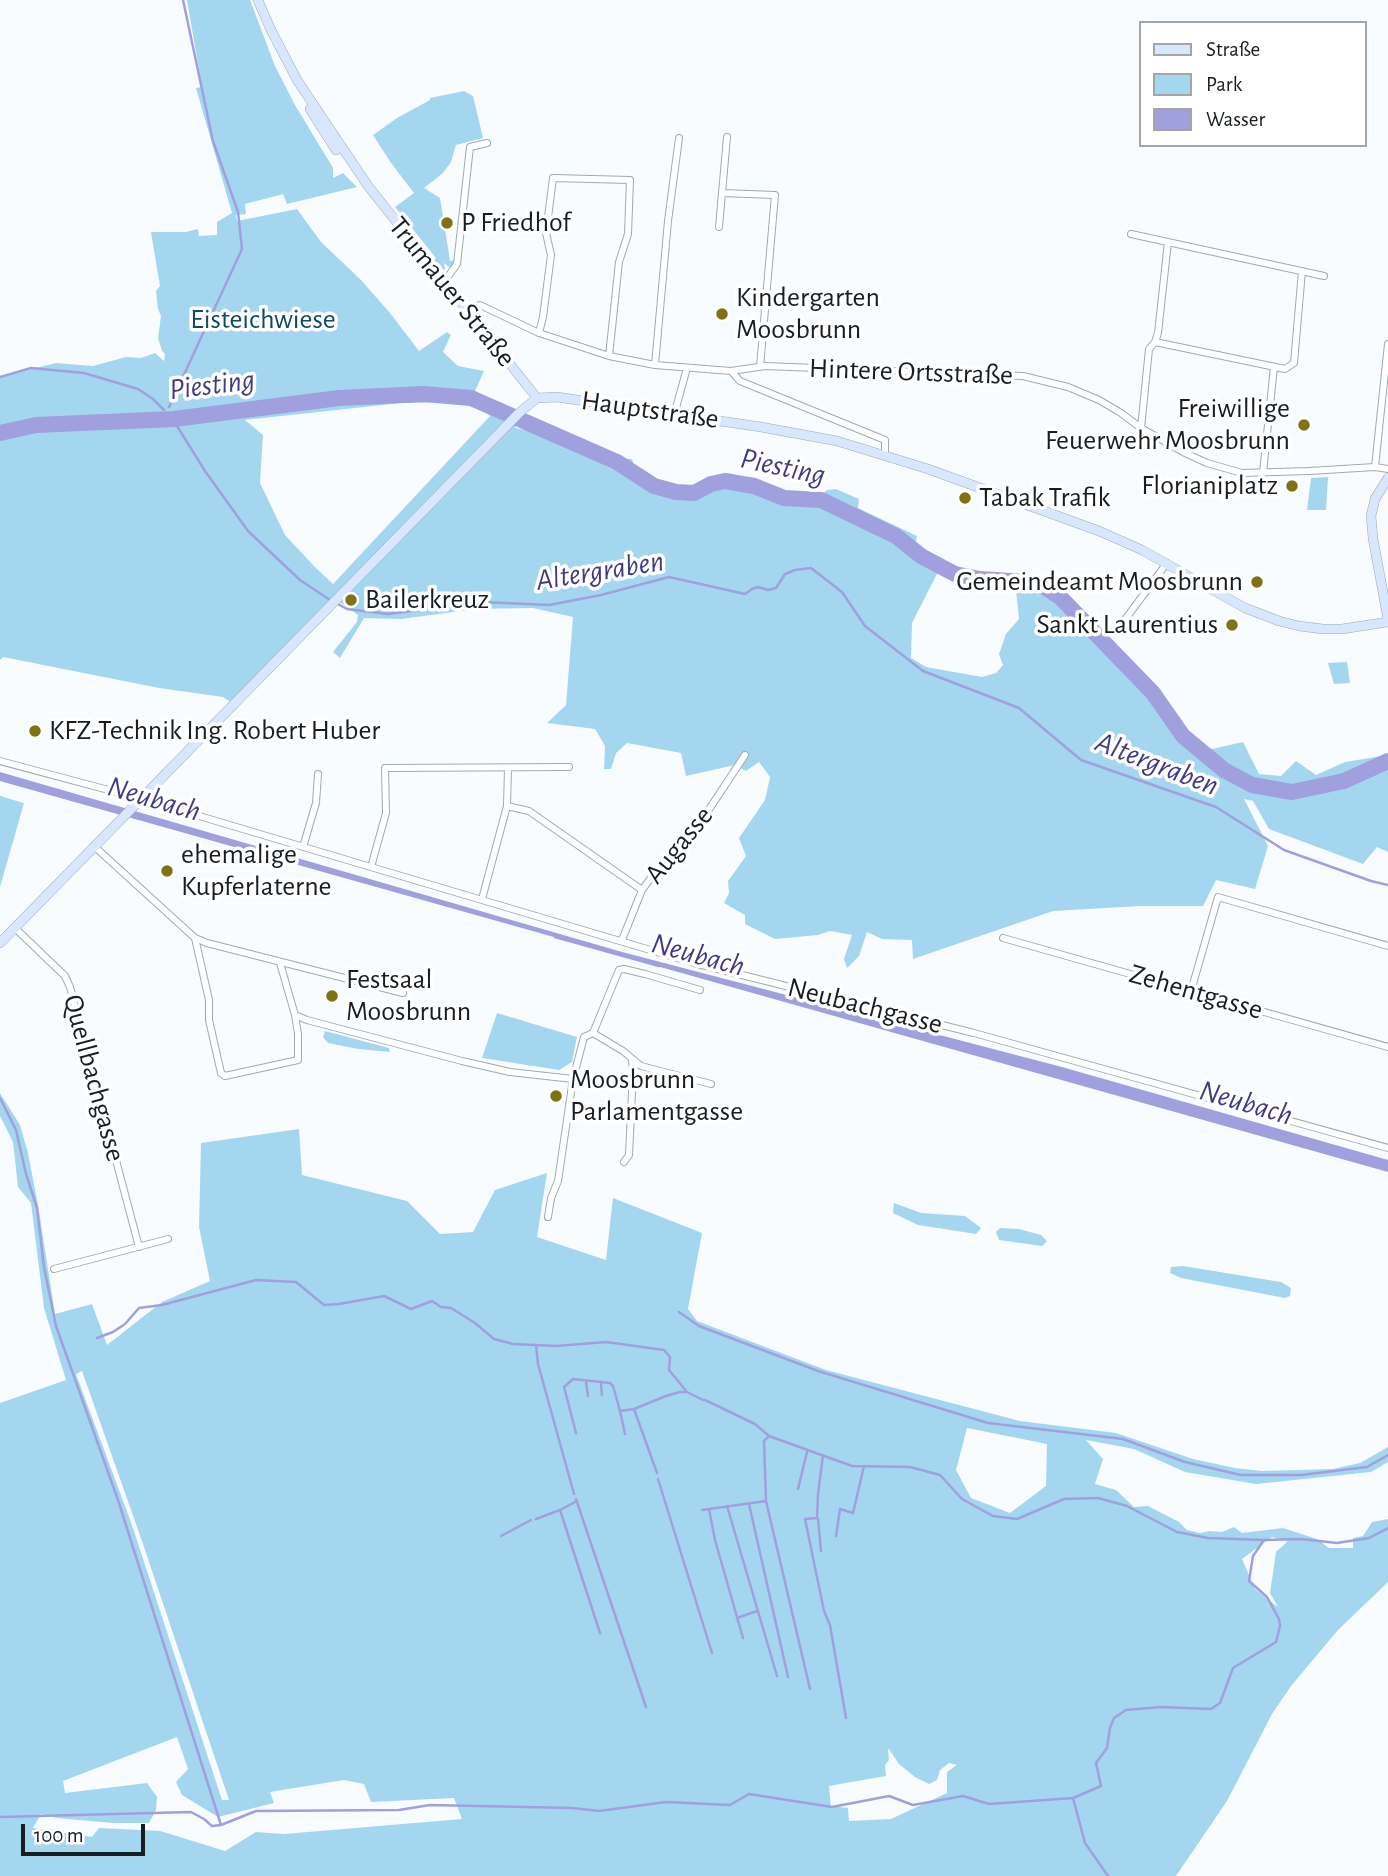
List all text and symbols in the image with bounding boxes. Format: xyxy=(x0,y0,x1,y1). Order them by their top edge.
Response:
legend xyxy=(1140,21,1367,147)
text: Straße xyxy=(1206,39,1260,60)
text: Park xyxy=(1206,74,1242,95)
text: Wasser xyxy=(1206,109,1265,130)
place label: P Friedhof xyxy=(461,206,571,240)
street label: Trumauer Straße xyxy=(381,210,523,374)
marker: P Friedhof xyxy=(439,215,455,231)
place label: Kindergarten Moosbrunn xyxy=(736,281,880,347)
park label: Eisteichwiese xyxy=(190,303,336,337)
marker: Kindergarten Moosbrunn xyxy=(714,306,730,322)
street label: Hintere Ortsstraße xyxy=(809,352,1013,392)
water label: Piesting xyxy=(167,362,257,408)
street label: Hauptstraße xyxy=(579,384,721,436)
place label: Freiwillige Feuerwehr Moosbrunn xyxy=(1045,392,1290,458)
marker: Freiwillige Feuerwehr Moosbrunn xyxy=(1296,417,1312,433)
water label: Piesting xyxy=(737,440,829,494)
place label: Florianiplatz xyxy=(1141,469,1278,503)
marker: Florianiplatz xyxy=(1284,478,1300,494)
place label: Tabak Trafik xyxy=(979,481,1110,515)
marker: Tabak Trafik xyxy=(957,490,973,506)
water label: Altergraben xyxy=(534,543,666,599)
place label: Gemeindeamt Moosbrunn xyxy=(956,565,1243,599)
marker: Gemeindeamt Moosbrunn xyxy=(1249,574,1265,590)
place label: Bailerkreuz xyxy=(365,583,489,617)
marker: Bailerkreuz xyxy=(343,592,359,608)
place label: Sankt Laurentius xyxy=(1037,608,1218,642)
marker: Sankt Laurentius xyxy=(1224,617,1240,633)
place label: KFZ-Technik Ing. Robert Huber xyxy=(49,714,380,748)
marker: KFZ-Technik Ing. Robert Huber xyxy=(27,723,43,739)
water label: Altergraben xyxy=(1090,724,1224,804)
water label: Neubach xyxy=(103,769,205,829)
street label: Augasse xyxy=(638,800,720,890)
place label: ehemalige Kupferlaterne xyxy=(181,838,331,904)
marker: ehemalige Kupferlaterne xyxy=(159,863,175,879)
water label: Neubach xyxy=(647,925,749,985)
street label: Zehentgasse xyxy=(1125,957,1267,1027)
place label: Festsaal Moosbrunn xyxy=(346,963,471,1029)
street label: Neubachgasse xyxy=(784,971,946,1041)
marker: Festsaal Moosbrunn xyxy=(324,988,340,1004)
street label: Quellbachgasse xyxy=(56,991,132,1165)
place label: Moosbrunn Parlamentgasse xyxy=(570,1063,743,1129)
water label: Neubach xyxy=(1195,1073,1297,1133)
marker: Moosbrunn Parlamentgasse xyxy=(548,1088,564,1104)
scale bar xyxy=(24,1810,149,1854)
text: 100 m xyxy=(34,1825,84,1846)

